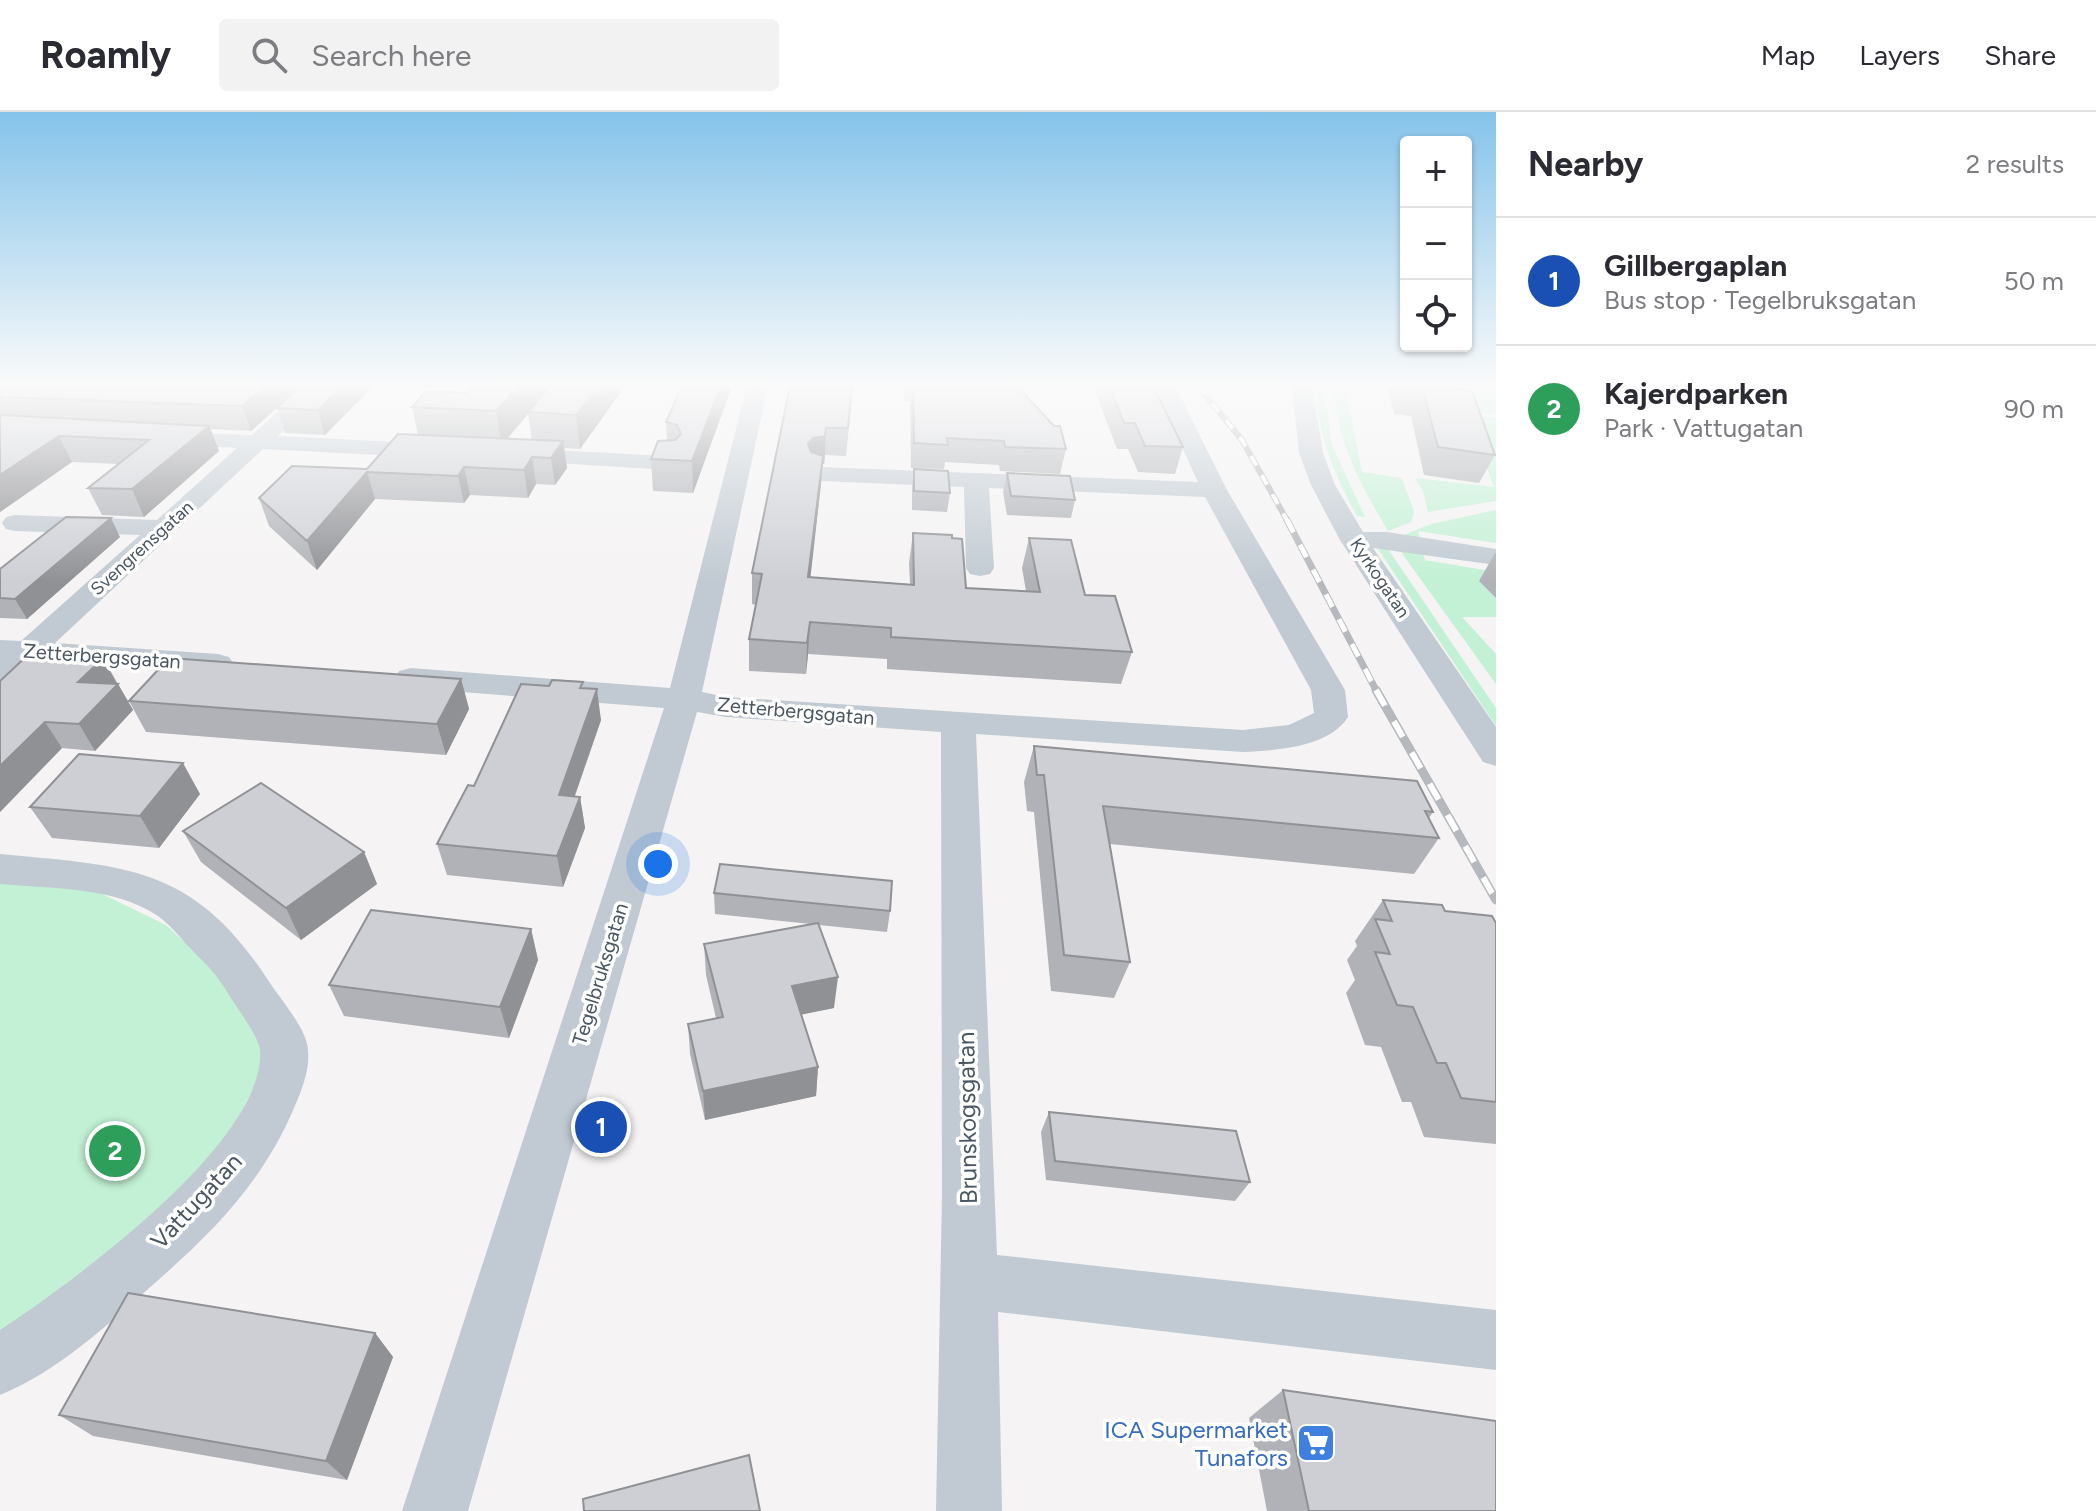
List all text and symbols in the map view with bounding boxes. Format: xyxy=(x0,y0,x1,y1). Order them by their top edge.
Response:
search box xyxy=(219,19,779,91)
text: Roamly xyxy=(40,32,171,78)
icon: search xyxy=(247,33,291,77)
text: Search here xyxy=(311,37,471,74)
text: Map xyxy=(1761,38,1815,72)
text: Layers xyxy=(1859,38,1940,72)
text: Share xyxy=(1984,38,2056,72)
map controls xyxy=(1400,136,1472,352)
button: + xyxy=(1400,136,1472,208)
text: Nearby xyxy=(1528,144,1643,185)
text: 2 results xyxy=(1966,148,2064,180)
button: − xyxy=(1400,208,1472,280)
text: Gillbergaplan xyxy=(1604,247,1787,284)
text: 1 xyxy=(1549,265,1559,297)
text: 50 m xyxy=(2004,265,2064,297)
button: locate xyxy=(1400,280,1472,352)
text: Bus stop · Tegelbruksgatan xyxy=(1604,284,1916,316)
text: Kajerdparken xyxy=(1604,375,1788,412)
text: 2 xyxy=(1546,393,1562,425)
text: 90 m xyxy=(2004,393,2064,425)
text: Park · Vattugatan xyxy=(1604,412,1803,444)
street label: Svengrensgatan xyxy=(86,496,198,600)
street label: Kyrkogatan xyxy=(1345,534,1415,622)
street label: Zetterbergsgatan xyxy=(22,639,182,673)
street label: Zetterbergsgatan xyxy=(716,692,876,730)
your location xyxy=(638,844,678,884)
street label: Tegelbruksgatan xyxy=(567,900,633,1048)
street label: Brunskogsgatan xyxy=(951,1032,983,1204)
pin: 1 xyxy=(575,1097,627,1157)
pin: 2 xyxy=(89,1121,141,1181)
street label: Vattugatan xyxy=(144,1147,248,1255)
place label: ICA Supermarket Tunafors xyxy=(1104,1415,1288,1472)
supermarket icon: ICA Supermarket Tunafors xyxy=(1295,1422,1337,1464)

